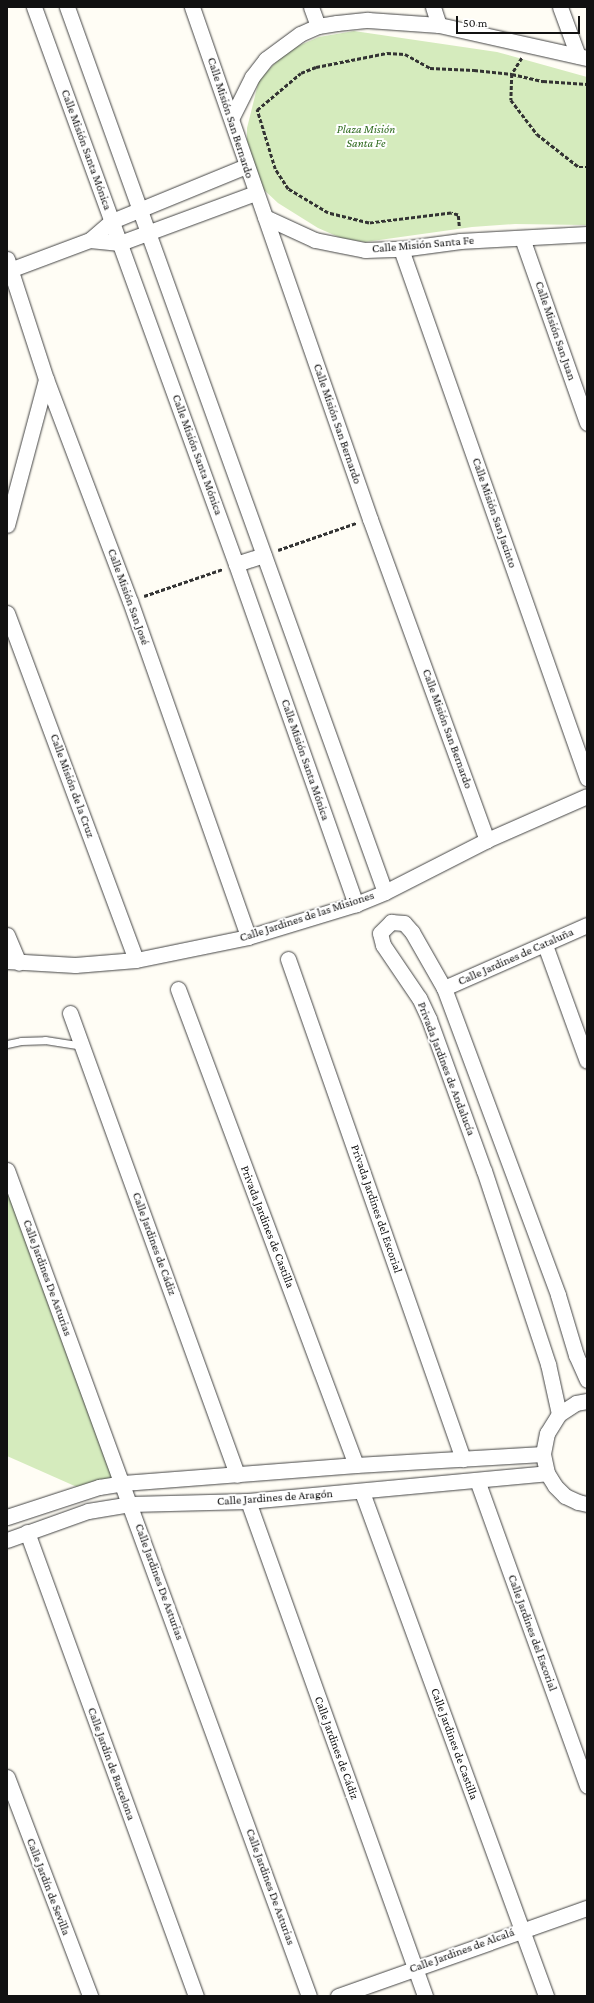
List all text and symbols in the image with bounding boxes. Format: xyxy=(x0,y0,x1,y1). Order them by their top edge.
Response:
scale bar xyxy=(458,8,582,34)
text: 50 m xyxy=(463,16,487,30)
street label: Calle Misión San Bernardo xyxy=(204,56,256,180)
street label: Calle Misión Santa Mónica xyxy=(57,88,115,212)
park label: Plaza Misión Santa Fe xyxy=(337,123,395,151)
street label: Calle Misión Santa Fe xyxy=(371,233,475,257)
street label: Calle Misión San Juan xyxy=(531,280,579,382)
street label: Calle Misión San Bernardo xyxy=(310,362,364,486)
street label: Calle Misión Santa Mónica xyxy=(168,393,226,517)
street label: Calle Misión San Jacinto xyxy=(468,456,520,570)
street label: Calle Misión San José xyxy=(104,547,152,647)
street label: Calle Misión San Bernardo xyxy=(419,667,475,791)
street label: Calle Misión Santa Mónica xyxy=(277,697,333,823)
street label: Calle Misión de la Cruz xyxy=(46,732,98,840)
street label: Calle Jardines de las Misiones xyxy=(238,888,376,946)
street label: Calle Jardines de Cataluña xyxy=(456,925,576,989)
street label: Privada Jardines de Andalucía xyxy=(414,1000,478,1138)
street label: Privada Jardines del Escorial xyxy=(347,1143,405,1275)
street label: Privada Jardines de Castilla xyxy=(237,1164,297,1290)
street label: Calle Jardines de Cádiz xyxy=(129,1191,179,1297)
street label: Calle Jardines De Asturias xyxy=(19,1218,75,1338)
street label: Calle Jardines de Aragón xyxy=(217,1487,333,1509)
street label: Calle Jardines De Asturias xyxy=(131,1522,187,1642)
street label: Calle Jardines del Escorial xyxy=(504,1573,560,1693)
street label: Calle Jardines de Castilla xyxy=(427,1686,481,1802)
street label: Calle Jardines de Cádiz xyxy=(311,1695,361,1801)
street label: Calle Jardín de Barcelona xyxy=(84,1706,138,1822)
street label: Calle Jardines De Asturias xyxy=(242,1827,298,1947)
street label: Calle Jardín de Sevilla xyxy=(23,1836,73,1938)
street label: Calle Jardines de Alcalá xyxy=(408,1925,516,1977)

